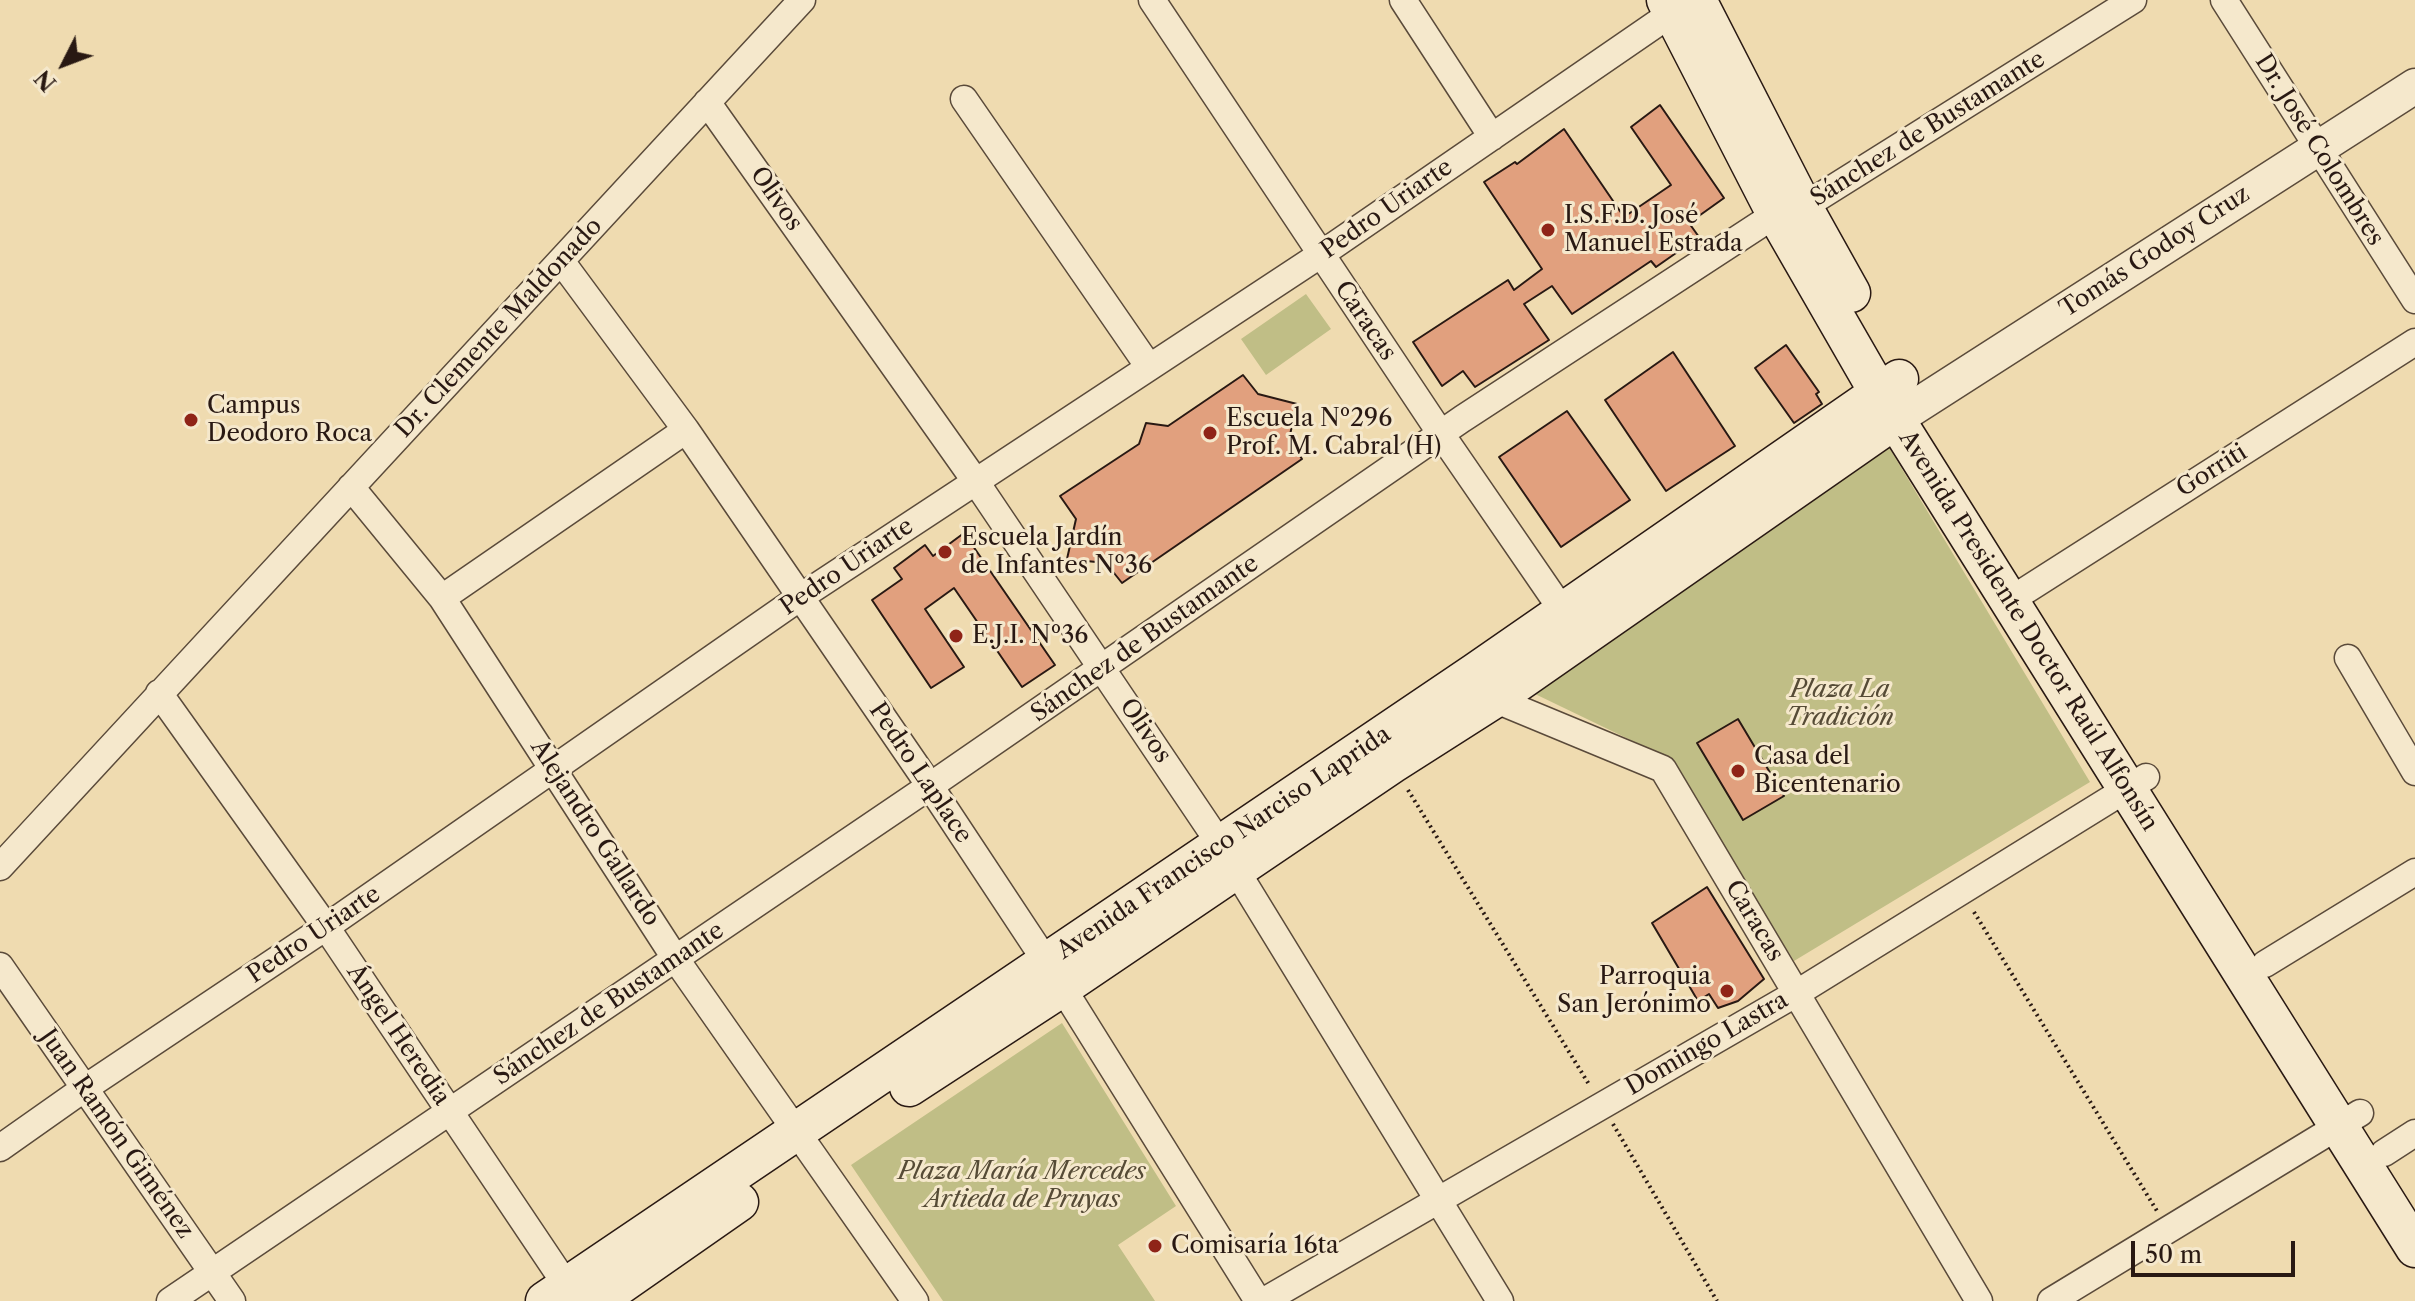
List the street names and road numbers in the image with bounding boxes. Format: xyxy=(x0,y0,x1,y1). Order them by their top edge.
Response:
street label: Sánchez de Bustamante xyxy=(1805,45,2051,213)
street label: Dr. José Colombres xyxy=(2248,49,2390,251)
street label: Pedro Uriarte xyxy=(1316,153,1458,265)
street label: Olivos xyxy=(744,161,808,237)
street label: Tomás Godoy Cruz xyxy=(2055,180,2255,324)
street label: Dr. Clemente Maldonado xyxy=(390,212,608,444)
street label: Caracas xyxy=(1328,276,1402,366)
street label: Avenida Presidente Doctor Raúl Alfonsín xyxy=(1892,426,2164,836)
street label: Gorriti xyxy=(2172,438,2252,504)
street label: Pedro Uriarte xyxy=(775,512,919,622)
street label: Sánchez de Bustamante xyxy=(1026,549,1264,729)
street label: Olivos xyxy=(1113,693,1177,769)
street label: Pedro Laplace xyxy=(862,697,978,849)
street label: Avenida Francisco Narciso Laprida xyxy=(1052,720,1396,966)
street label: Alejandro Gallardo xyxy=(524,734,666,932)
street label: Caracas xyxy=(1719,875,1789,967)
street label: Pedro Uriarte xyxy=(242,880,386,990)
street label: Sánchez de Bustamante xyxy=(489,916,729,1092)
street label: Ángel Heredia xyxy=(340,959,456,1111)
street label: Domingo Lastra xyxy=(1621,986,1793,1102)
street label: Juan Ramón Giménez xyxy=(33,1024,199,1244)

